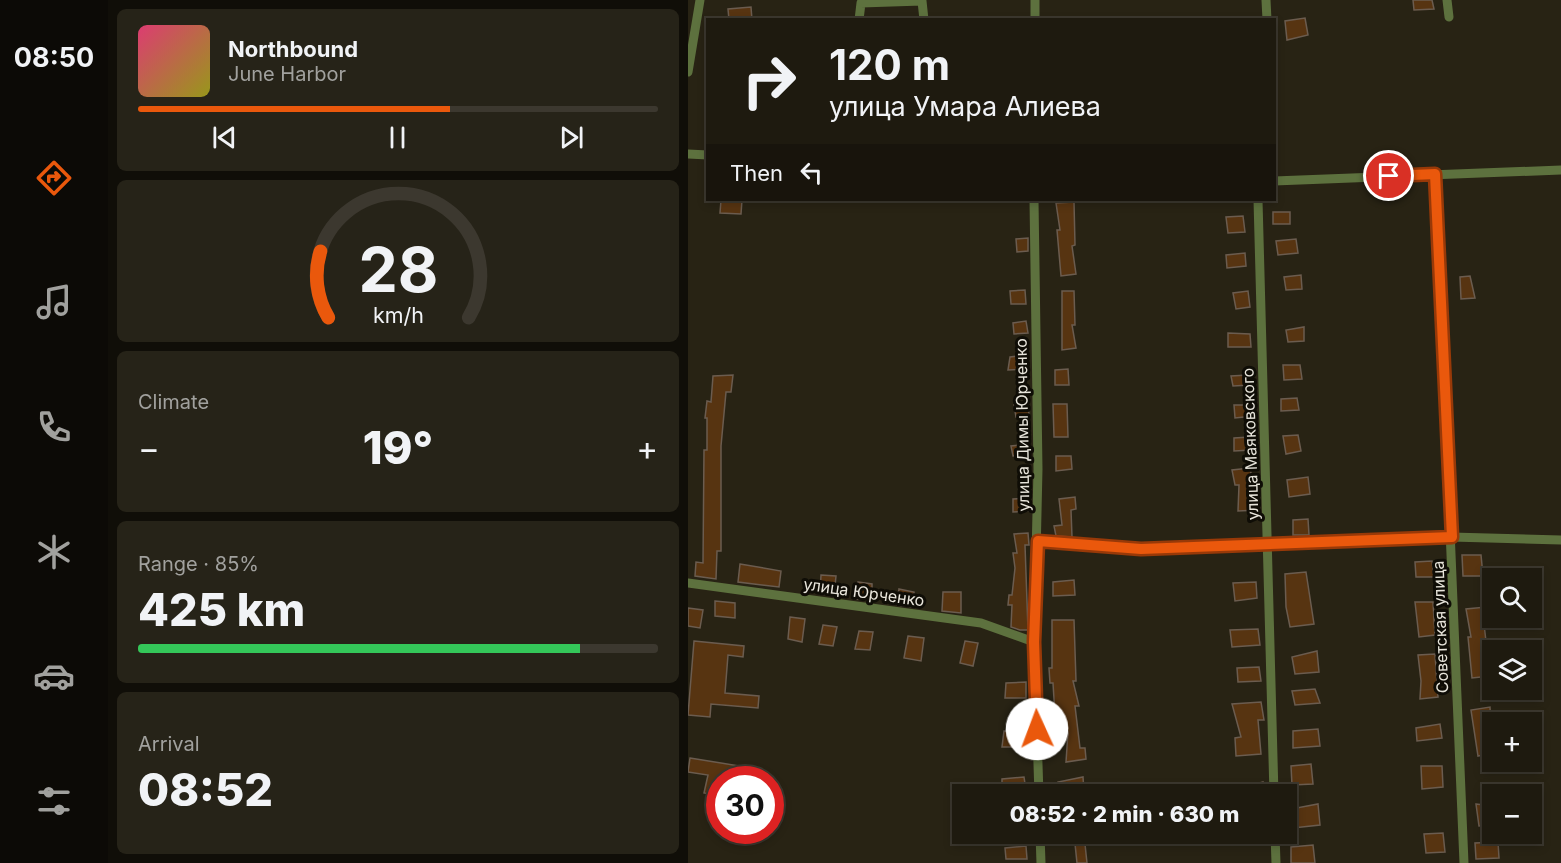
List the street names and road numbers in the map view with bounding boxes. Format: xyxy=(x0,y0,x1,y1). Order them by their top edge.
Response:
street label: улица Димы Юрченко xyxy=(1010,338,1034,512)
street label: улица Маяковского xyxy=(1237,367,1263,521)
street label: Советская улица xyxy=(1428,560,1452,694)
street label: улица Юрченко xyxy=(802,574,926,610)

